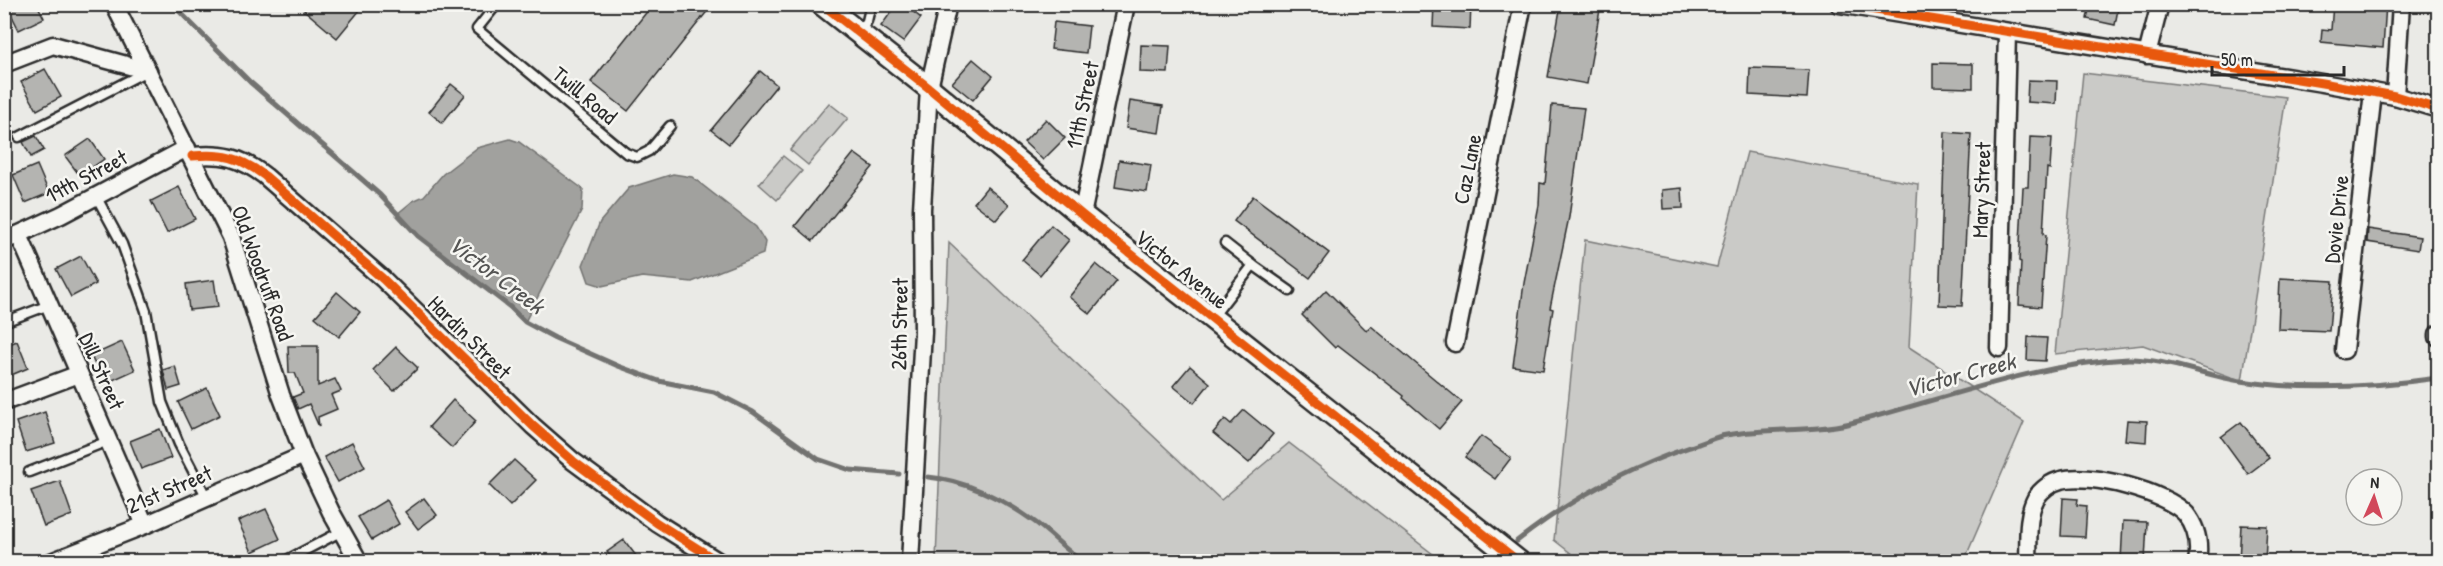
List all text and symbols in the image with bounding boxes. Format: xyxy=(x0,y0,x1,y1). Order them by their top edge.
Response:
scale bar xyxy=(2212,39,2344,77)
text: 50 m xyxy=(2221,47,2253,72)
street label: 11th Street xyxy=(1058,58,1106,152)
street label: Twill Road xyxy=(546,59,624,131)
street label: Caz Lane xyxy=(1446,131,1489,207)
street label: Mary Street xyxy=(1964,141,1998,238)
street label: 19th Street xyxy=(40,142,133,210)
street label: Dovie Drive xyxy=(2316,173,2356,264)
street label: Old Woodruff Road xyxy=(225,201,301,345)
street label: Victor Avenue xyxy=(1129,222,1235,316)
water label: Victor Creek xyxy=(443,227,553,322)
street label: 26th Street xyxy=(883,277,915,370)
street label: Hardin Street xyxy=(422,289,519,386)
street label: Dill Street xyxy=(72,328,132,415)
water label: Victor Creek xyxy=(1902,343,2020,404)
street label: 21st Street xyxy=(121,457,217,521)
north arrow xyxy=(2344,467,2404,527)
text: N xyxy=(2370,471,2380,493)

